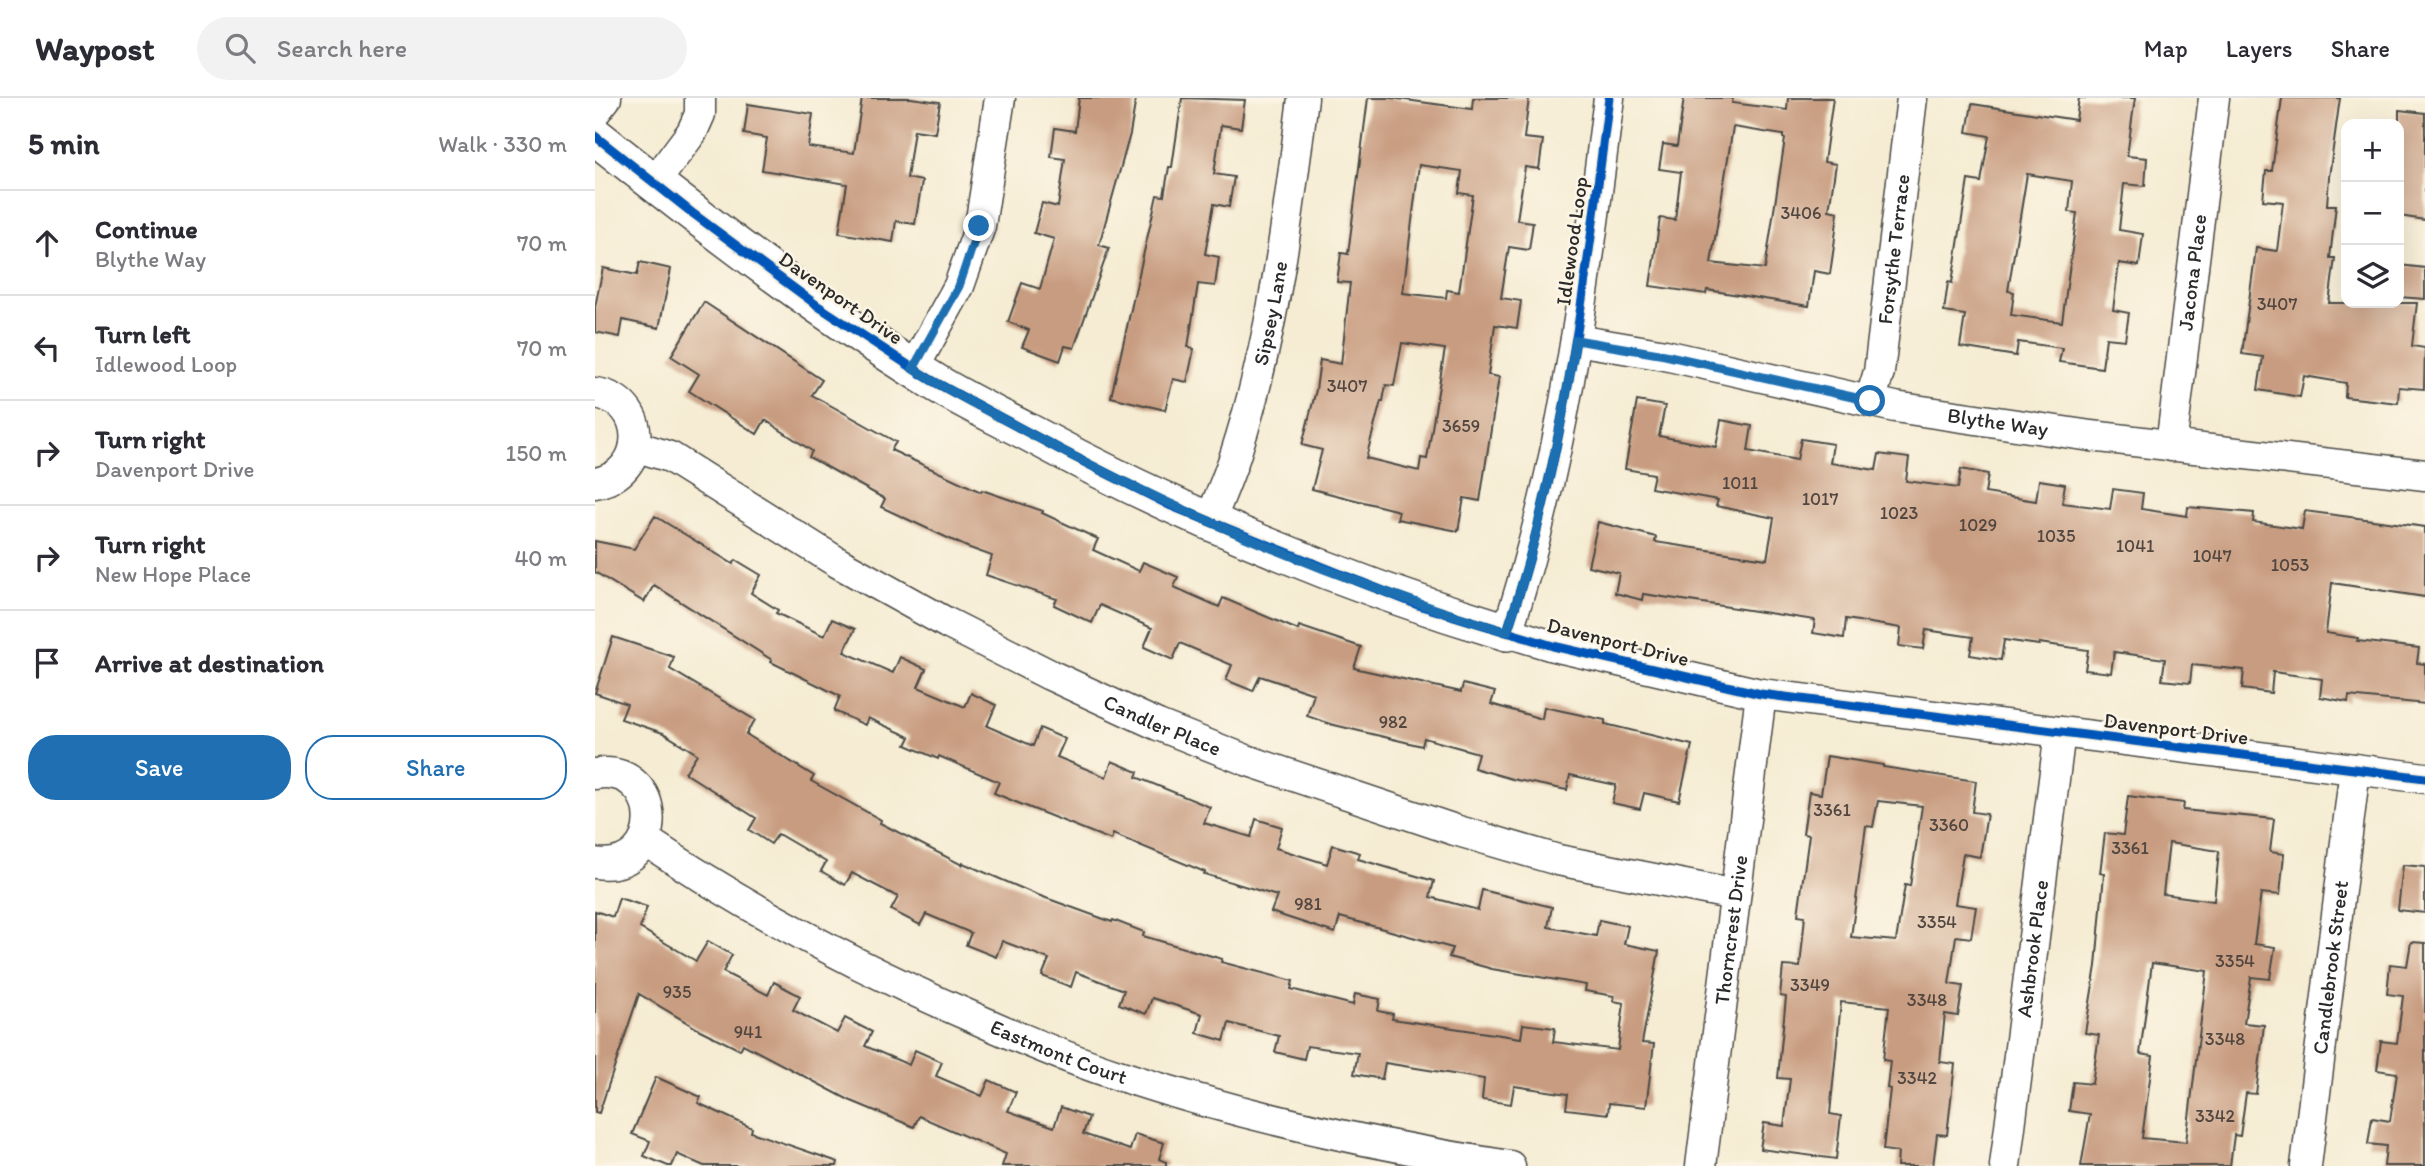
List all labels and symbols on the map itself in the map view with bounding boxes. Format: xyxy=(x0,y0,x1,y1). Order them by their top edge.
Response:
street label: Forsythe Terrace xyxy=(1872,173,1915,326)
street label: Idlewood Loop xyxy=(1550,175,1593,307)
house number: 3406 xyxy=(1780,202,1822,224)
route end xyxy=(963,210,994,241)
street label: Jacona Place xyxy=(2172,213,2212,332)
street label: Davenport Drive xyxy=(774,246,908,350)
street label: Sipsey Lane xyxy=(1248,259,1292,368)
house number: 3407 xyxy=(2257,293,2297,315)
house number: 3407 xyxy=(1327,375,1367,397)
route start xyxy=(1854,385,1885,416)
street label: Blythe Way xyxy=(1946,402,2050,442)
house number: 3659 xyxy=(1442,415,1480,437)
house number: 1011 xyxy=(1722,472,1758,494)
house number: 1017 xyxy=(1802,488,1838,510)
house number: 1023 xyxy=(1880,502,1919,524)
house number: 1029 xyxy=(1959,514,1997,536)
house number: 1035 xyxy=(2037,525,2075,547)
house number: 1041 xyxy=(2116,535,2154,557)
house number: 1047 xyxy=(2192,545,2232,567)
house number: 1053 xyxy=(2271,554,2310,576)
street label: Davenport Drive xyxy=(1544,612,1692,671)
street label: Candler Place xyxy=(1100,688,1225,761)
street label: Davenport Drive xyxy=(2102,707,2250,750)
house number: 982 xyxy=(1379,711,1408,733)
house number: 3361 xyxy=(1813,799,1851,821)
house number: 3360 xyxy=(1929,814,1969,836)
house number: 3361 xyxy=(2111,837,2149,859)
street label: Thorncrest Drive xyxy=(1709,854,1752,1006)
street label: Ashbrook Place xyxy=(2011,878,2053,1019)
street label: Candlebrook Street xyxy=(2307,879,2353,1056)
house number: 981 xyxy=(1294,893,1322,915)
house number: 3354 xyxy=(1917,911,1957,933)
house number: 3354 xyxy=(2215,950,2255,972)
house number: 3349 xyxy=(1790,974,1830,996)
house number: 935 xyxy=(663,981,691,1003)
house number: 3348 xyxy=(1907,989,1947,1011)
street label: Eastmont Court xyxy=(987,1014,1131,1089)
house number: 941 xyxy=(734,1021,762,1043)
house number: 3348 xyxy=(2205,1028,2245,1050)
house number: 3342 xyxy=(1897,1067,1937,1089)
house number: 3342 xyxy=(2195,1105,2235,1127)

